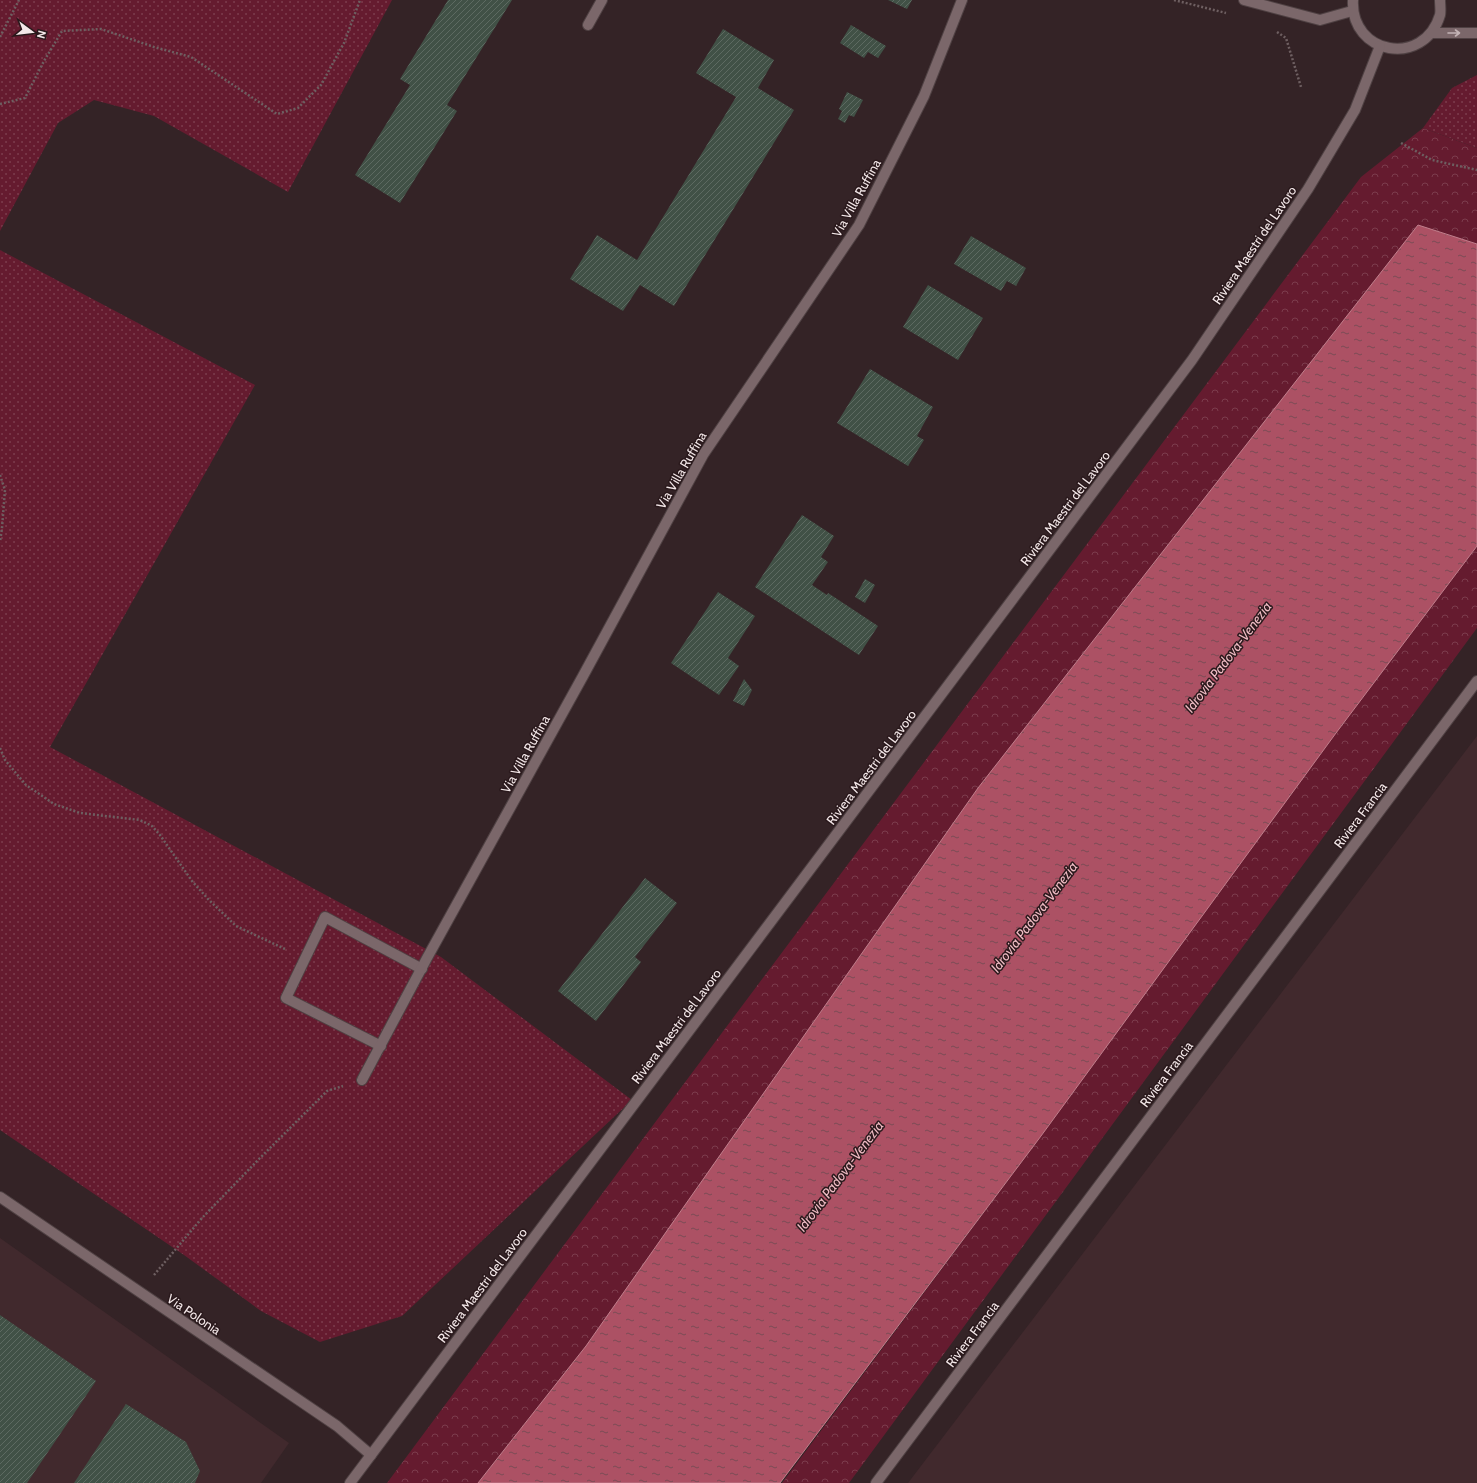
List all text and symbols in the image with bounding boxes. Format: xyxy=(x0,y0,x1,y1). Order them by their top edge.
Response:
north arrow xyxy=(12,12,52,52)
text: N xyxy=(34,29,49,40)
one-way arrow xyxy=(1447,29,1460,37)
street label: Via Villa Ruffina xyxy=(828,156,884,240)
street label: Riviera Maestri del Lavoro xyxy=(1208,183,1300,307)
street label: Via Villa Ruffina xyxy=(652,428,710,511)
street label: Riviera Maestri del Lavoro xyxy=(1017,448,1113,568)
water label: Idrovia Padova-Venezia xyxy=(1180,598,1276,716)
street label: Riviera Maestri del Lavoro xyxy=(823,707,919,827)
street label: Via Villa Ruffina xyxy=(497,712,553,796)
street label: Riviera Francia xyxy=(1330,778,1390,851)
water label: Idrovia Padova-Venezia xyxy=(986,858,1082,976)
street label: Riviera Maestri del Lavoro xyxy=(628,966,724,1086)
street label: Riviera Francia xyxy=(1136,1037,1196,1110)
water label: Idrovia Padova-Venezia xyxy=(792,1117,888,1235)
street label: Riviera Maestri del Lavoro xyxy=(434,1225,530,1345)
street label: Via Polonia xyxy=(164,1290,224,1338)
street label: Riviera Francia xyxy=(942,1297,1002,1370)

